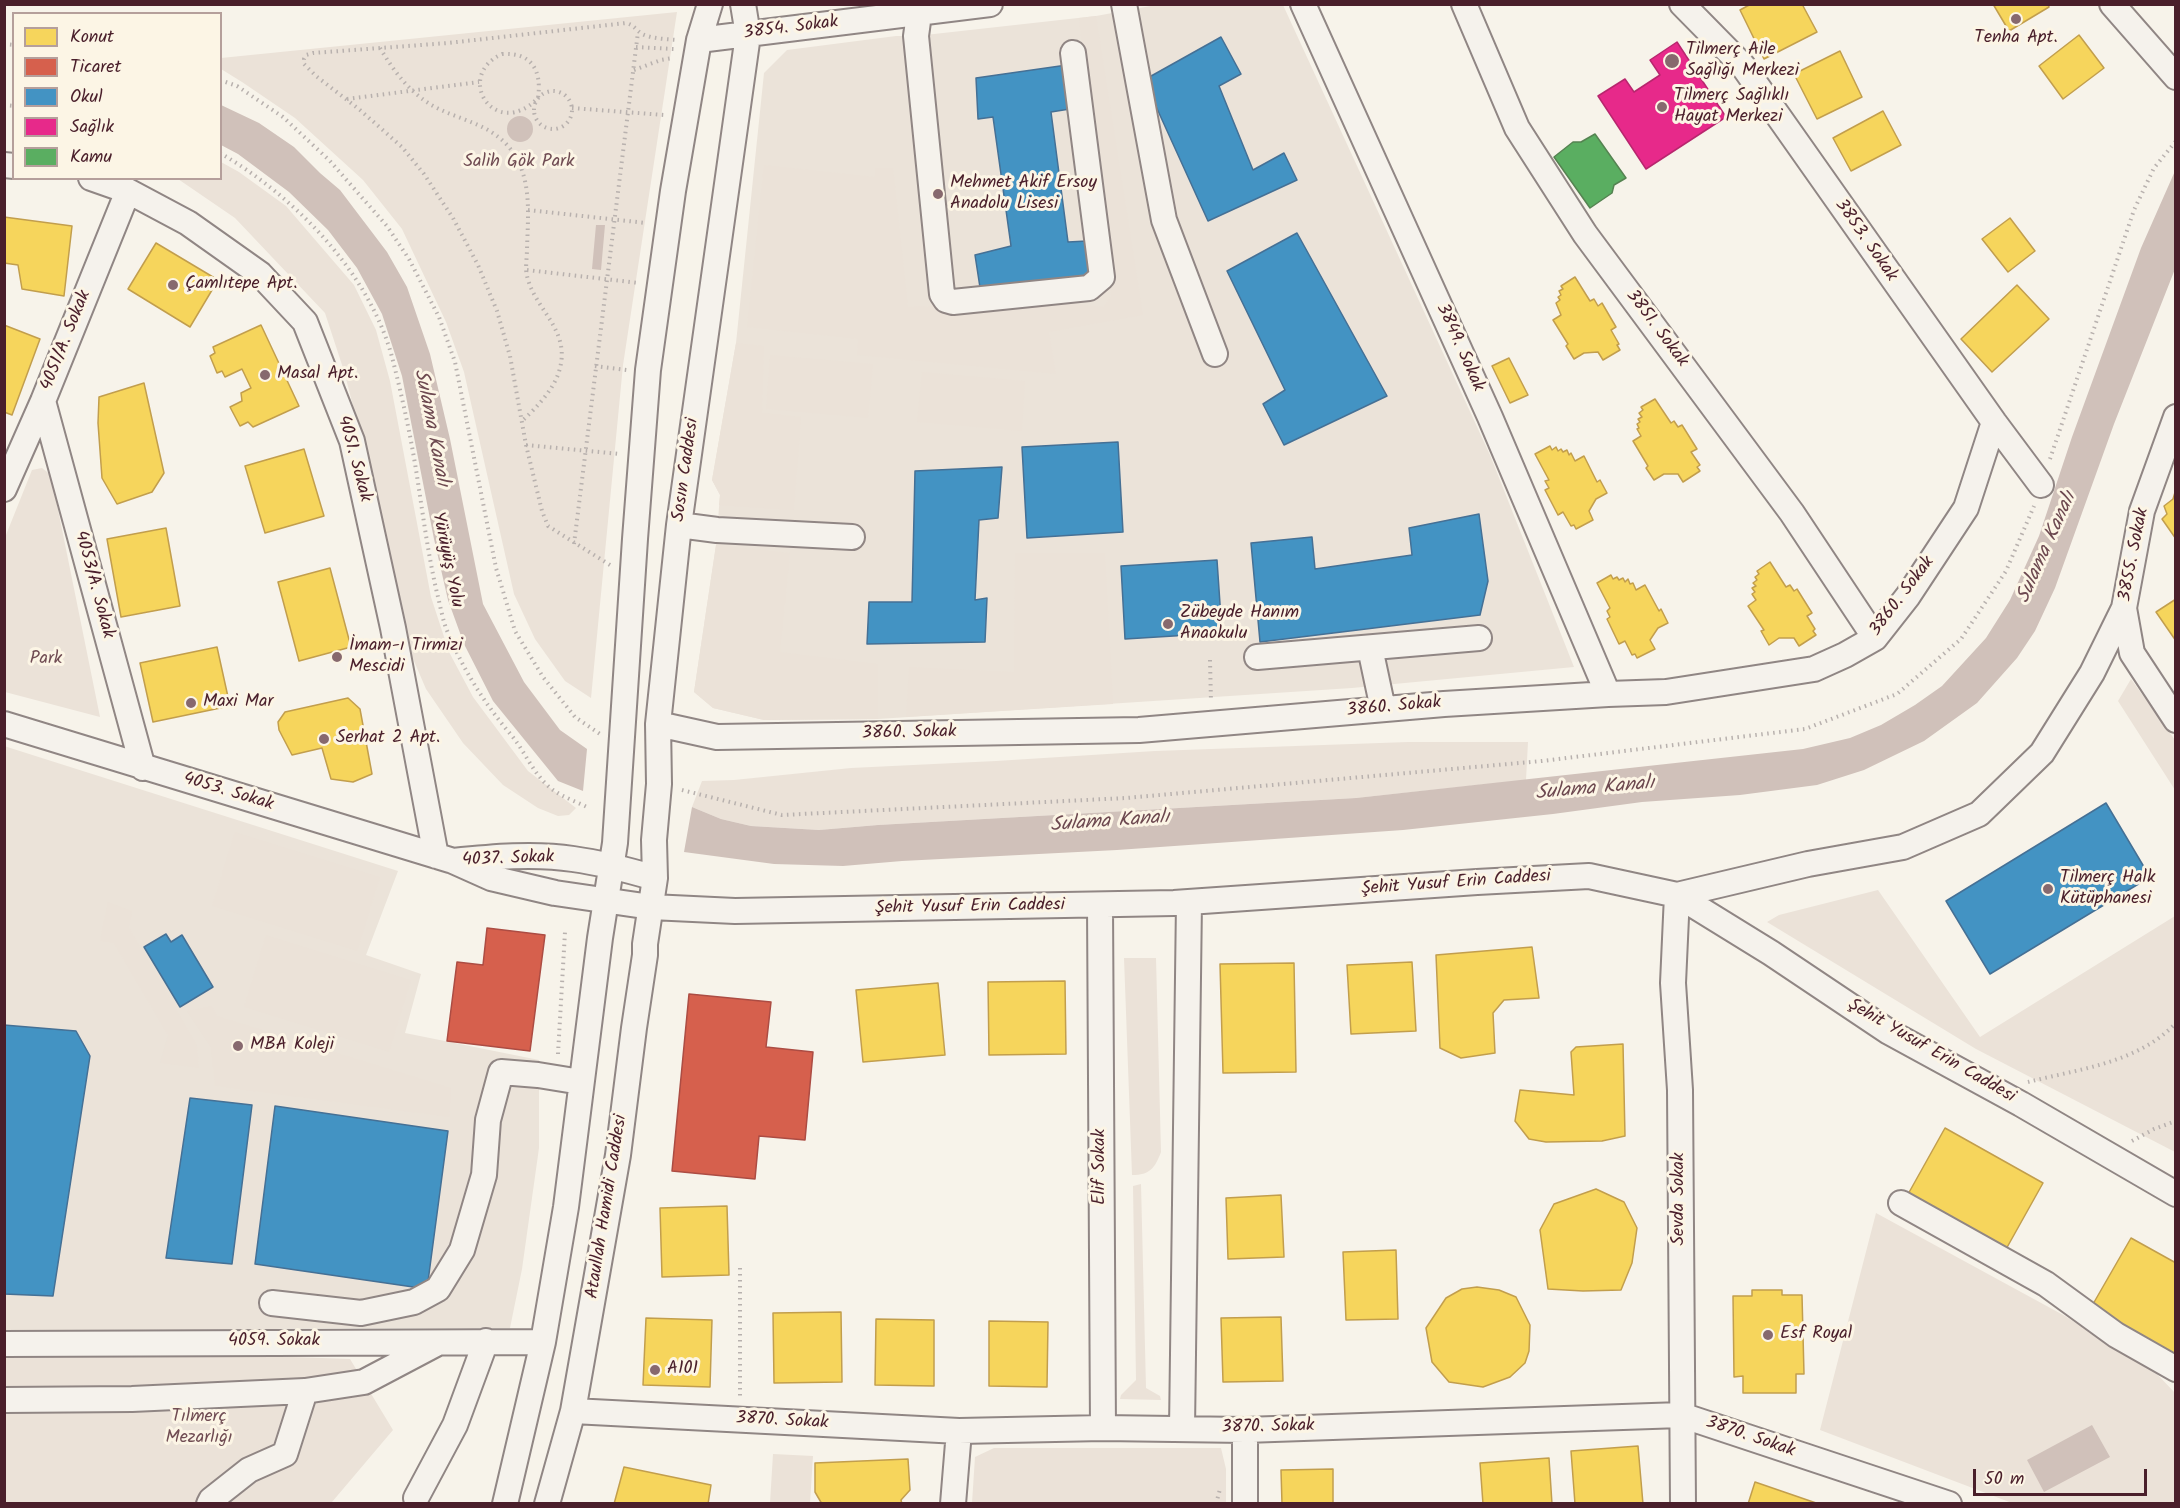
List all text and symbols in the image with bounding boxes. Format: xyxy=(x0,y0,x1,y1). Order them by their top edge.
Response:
legend xyxy=(12,12,222,180)
street label: 3854. Sokak xyxy=(742,12,840,46)
marker: Tenha Apt. xyxy=(2009,12,2023,26)
text: Konut xyxy=(70,23,114,52)
place label: Tenha Apt. xyxy=(1974,28,2058,50)
place label: Tilmerç Aile Sağlığı Merkezi xyxy=(1686,40,1799,82)
marker: Tilmerç Aile Sağlığı Merkezi xyxy=(1663,52,1681,70)
text: Ticaret xyxy=(70,53,121,82)
text: Okul xyxy=(70,83,103,112)
place label: Tilmerç Sağlıklı Hayat Merkezi xyxy=(1674,86,1789,128)
marker: Tilmerç Sağlıklı Hayat Merkezi xyxy=(1655,100,1669,114)
text: Sağlık xyxy=(70,113,114,142)
text: Kamu xyxy=(70,143,112,172)
park label: Salih Gök Park xyxy=(464,152,574,174)
place label: Mehmet Akif Ersoy Anadolu Lisesi xyxy=(950,173,1097,216)
marker: Mehmet Akif Ersoy Anadolu Lisesi xyxy=(931,187,945,201)
street label: 3853. Sokak xyxy=(1829,196,1901,286)
place label: Çamlıtepe Apt. xyxy=(185,274,297,296)
marker: Çamlıtepe Apt. xyxy=(166,278,180,292)
street label: 3851. Sokak xyxy=(1620,286,1692,372)
street label: 4051/A. Sokak xyxy=(37,288,97,394)
street label: 3849. Sokak xyxy=(1430,301,1488,395)
place label: Masal Apt. xyxy=(277,364,358,386)
water label: Sulama Kanalı xyxy=(407,367,453,489)
marker: Masal Apt. xyxy=(258,368,272,382)
street label: 4051. Sokak xyxy=(331,413,375,505)
street label: Sosın Caddesi xyxy=(669,417,705,523)
water label: Sulama Kanalı xyxy=(2013,489,2083,607)
street label: 3855. Sokak xyxy=(2115,506,2155,604)
street label: Yürüyüş Yolu xyxy=(425,510,467,610)
street label: 4053/A. Sokak xyxy=(68,529,118,641)
street label: 3860. Sokak xyxy=(1866,553,1940,641)
place label: Zübeyde Hanım Anaokulu xyxy=(1180,603,1299,646)
marker: Zübeyde Hanım Anaokulu xyxy=(1161,617,1175,631)
place label: İmam-ı Tirmizi Mescidi xyxy=(349,636,463,678)
park label: Park xyxy=(30,649,62,671)
marker: İmam-ı Tirmizi Mescidi xyxy=(330,650,344,664)
place label: Maxi Mar xyxy=(203,692,273,714)
street label: 3860. Sokak xyxy=(1346,693,1442,723)
marker: Maxi Mar xyxy=(184,696,198,710)
street label: 3860. Sokak xyxy=(861,722,957,746)
place label: Serhat 2 Apt. xyxy=(336,728,440,750)
marker: Serhat 2 Apt. xyxy=(317,732,331,746)
street label: 4053. Sokak xyxy=(180,769,276,817)
water label: Sulama Kanalı xyxy=(1535,773,1655,807)
water label: Sulama Kanalı xyxy=(1050,807,1170,839)
street label: 4037. Sokak xyxy=(462,848,554,872)
street label: Şehit Yusuf Erin Caddesi xyxy=(1360,867,1552,901)
place label: Tilmerç Halk Kütüphanesi xyxy=(2060,868,2155,910)
marker: Tilmerç Halk Kütüphanesi xyxy=(2041,882,2055,896)
street label: Şehit Yusuf Erin Caddesi xyxy=(875,896,1065,920)
street label: Şehit Yusuf Erin Caddesi xyxy=(1843,995,2019,1109)
place label: MBA Koleji xyxy=(250,1035,334,1057)
marker: MBA Koleji xyxy=(231,1039,245,1053)
street label: Ataullah Hamidi Caddesi xyxy=(583,1113,633,1301)
street label: Elif Sokak xyxy=(1090,1129,1112,1205)
street label: Sevda Sokak xyxy=(1669,1153,1691,1245)
place label: Esf Royal xyxy=(1780,1324,1852,1346)
marker: Esf Royal xyxy=(1761,1328,1775,1342)
street label: 4059. Sokak xyxy=(228,1331,320,1353)
place label: A101 xyxy=(667,1359,698,1381)
marker: A101 xyxy=(648,1363,662,1377)
park label: Tılmerç Mezarlığı xyxy=(166,1407,232,1450)
street label: 3870. Sokak xyxy=(735,1409,829,1435)
street label: 3870. Sokak xyxy=(1703,1413,1797,1463)
street label: 3870. Sokak xyxy=(1221,1416,1315,1440)
scale bar xyxy=(1976,1457,2150,1495)
text: 50 m xyxy=(1984,1465,2024,1494)

